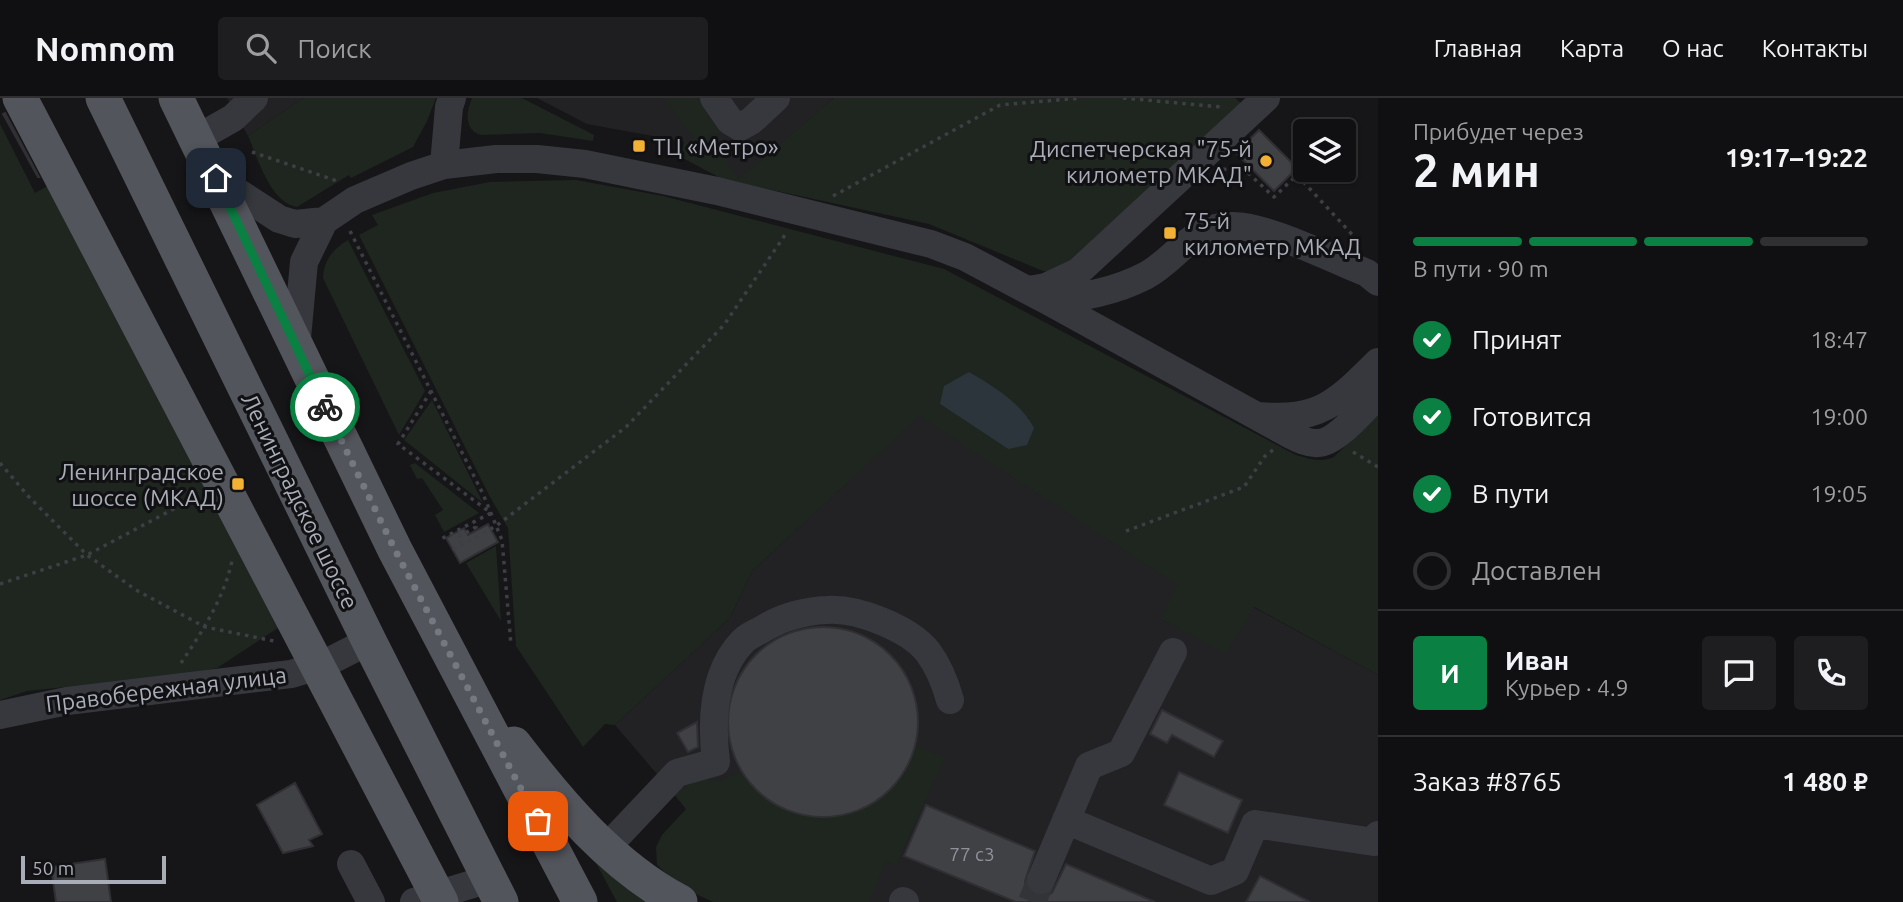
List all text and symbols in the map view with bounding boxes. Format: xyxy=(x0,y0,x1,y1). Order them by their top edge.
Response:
search box xyxy=(218,17,708,80)
icon: search xyxy=(242,29,280,67)
text: Nomnom xyxy=(35,30,176,67)
text: Поиск xyxy=(298,34,372,63)
text: Главная xyxy=(1434,35,1522,62)
text: Карта xyxy=(1560,35,1624,62)
text: О нас xyxy=(1662,35,1724,62)
text: Контакты xyxy=(1762,35,1868,62)
map controls xyxy=(1293,119,1356,182)
button: layers xyxy=(1293,119,1356,182)
text: Прибудет через xyxy=(1413,119,1584,144)
place label: ТЦ «Метро» xyxy=(653,134,779,159)
place label: Диспетчерская "75-й километр МКАД" xyxy=(1030,136,1252,187)
marker: ТЦ «Метро» xyxy=(631,138,647,154)
text: 19:17–19:22 xyxy=(1725,143,1868,172)
text: 2 мин xyxy=(1413,144,1540,196)
pin xyxy=(186,148,246,208)
marker: Диспетчерская "75-й километр МКАД" xyxy=(1258,153,1274,169)
icon: home xyxy=(197,159,235,197)
place label: 75-й километр МКАД xyxy=(1184,208,1361,259)
marker: 75-й километр МКАД xyxy=(1162,225,1178,241)
text: В пути · 90 m xyxy=(1413,256,1549,281)
icon: check xyxy=(1413,321,1451,359)
text: Принят xyxy=(1472,325,1561,354)
text: 18:47 xyxy=(1810,327,1868,352)
courier xyxy=(290,372,360,442)
icon: bike xyxy=(306,388,344,426)
street label: Ленинградское шоссе xyxy=(237,389,363,613)
icon: check xyxy=(1413,398,1451,436)
text: Готовится xyxy=(1472,402,1592,431)
text: 19:00 xyxy=(1810,404,1868,429)
place label: Ленинградское шоссе (МКАД) xyxy=(59,459,224,511)
icon: check xyxy=(1413,475,1451,513)
marker: Ленинградское шоссе (МКАД) xyxy=(230,476,246,492)
text: В пути xyxy=(1472,479,1549,508)
text: 19:05 xyxy=(1810,481,1868,506)
text: Доставлен xyxy=(1472,556,1602,585)
button: chat xyxy=(1702,636,1776,710)
button: phone xyxy=(1794,636,1868,710)
text: Иван xyxy=(1505,646,1569,675)
text: И xyxy=(1440,659,1460,688)
street label: Правобережная улица xyxy=(44,662,288,716)
text: Курьер · 4.9 xyxy=(1505,675,1629,700)
text: Заказ #8765 xyxy=(1413,767,1562,796)
text: 1 480 ₽ xyxy=(1782,767,1868,796)
pin xyxy=(508,791,568,851)
icon: bag xyxy=(519,802,557,840)
house number: 77 с3 xyxy=(949,843,995,865)
scale bar xyxy=(21,853,166,885)
text: 50 m xyxy=(32,857,74,879)

